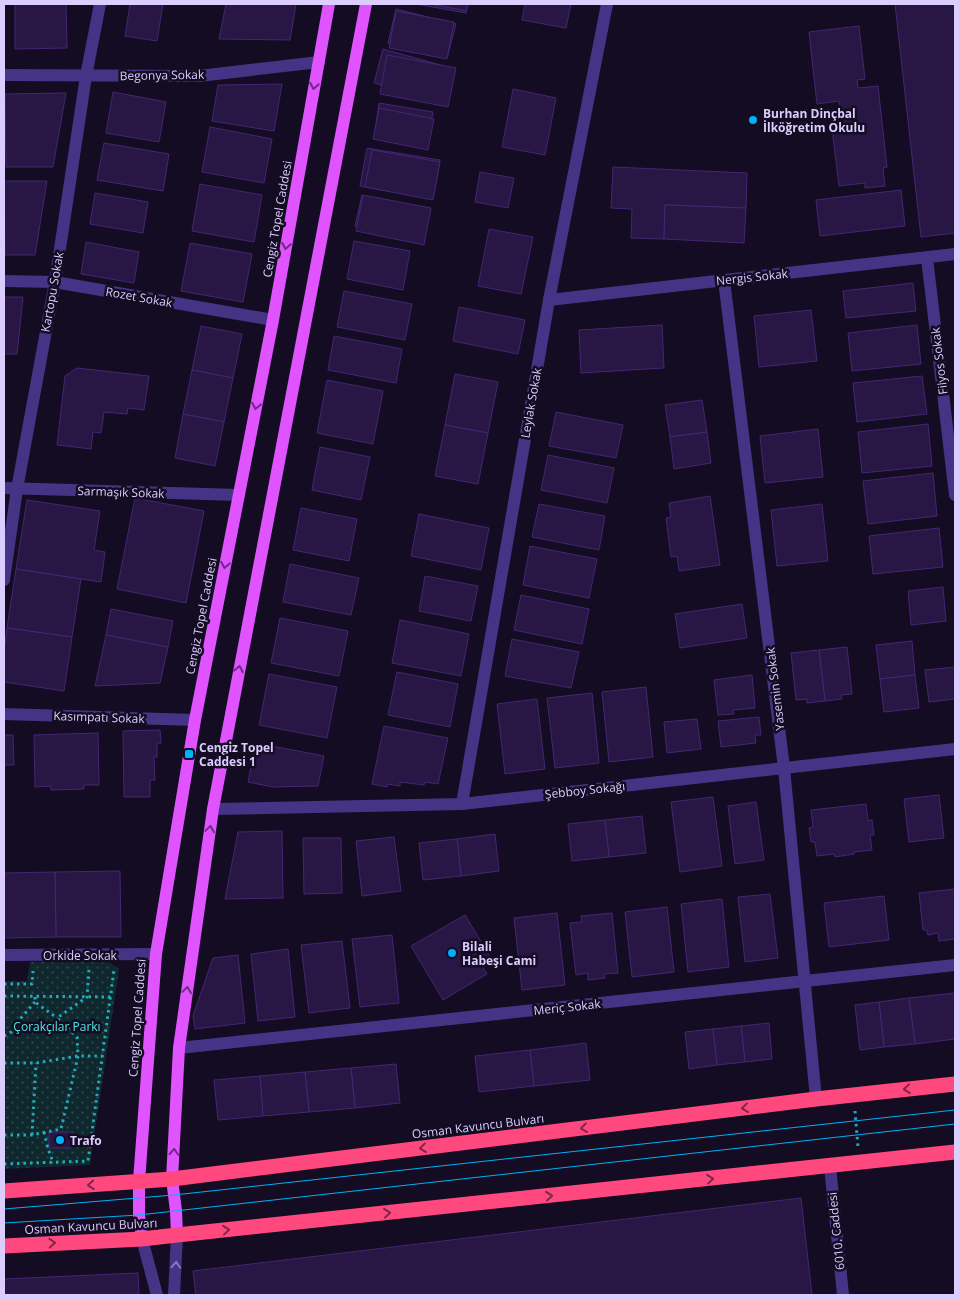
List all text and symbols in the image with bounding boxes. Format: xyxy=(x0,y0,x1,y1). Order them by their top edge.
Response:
street label: Begonya Sokak xyxy=(120,66,205,84)
one-way arrow xyxy=(310,82,320,91)
place label: Burhan Dinçbal İlköğretim Okulu xyxy=(763,105,865,136)
marker: Burhan Dinçbal İlköğretim Okulu xyxy=(747,114,759,126)
street label: Cengiz Topel Caddesi xyxy=(258,159,296,279)
one-way arrow xyxy=(282,242,292,251)
street label: Kartopu Sokak xyxy=(37,250,68,334)
street label: Nergis Sokak xyxy=(715,265,789,289)
street label: Rozet Sokak xyxy=(104,283,174,311)
street label: Filyos Sokak xyxy=(926,326,952,395)
street label: Leylak Sokak xyxy=(516,366,546,440)
one-way arrow xyxy=(252,402,262,410)
street label: Sarmaşık Sokak xyxy=(77,482,166,502)
street label: Cengiz Topel Caddesi xyxy=(181,556,221,676)
one-way arrow xyxy=(220,561,231,570)
street label: Yasemin Sokak xyxy=(761,646,789,731)
one-way arrow xyxy=(234,665,244,674)
street label: Kasımpatı Sokak xyxy=(53,707,146,727)
place label: Cengiz Topel Caddesi 1 xyxy=(199,739,274,770)
marker: Cengiz Topel Caddesi 1 xyxy=(183,748,195,760)
street label: Şebboy Sokağı xyxy=(544,777,626,803)
one-way arrow xyxy=(204,825,215,833)
place label: Bilali Habeşi Cami xyxy=(462,938,536,969)
street label: Orkide Sokak xyxy=(43,947,118,964)
marker: Bilali Habeşi Cami xyxy=(446,947,458,959)
street label: Cengiz Topel Caddesi xyxy=(124,958,150,1078)
one-way arrow xyxy=(182,986,192,995)
street label: Meriç Sokak xyxy=(533,995,602,1019)
park label: Çorakçılar Parkı xyxy=(13,1018,101,1035)
one-way arrow xyxy=(902,1083,910,1094)
one-way arrow xyxy=(741,1102,749,1113)
street label: Osman Kavuncu Bulvarı xyxy=(411,1109,545,1143)
one-way arrow xyxy=(580,1122,588,1133)
place label: Trafo xyxy=(70,1132,102,1149)
marker: Trafo xyxy=(54,1134,66,1146)
one-way arrow xyxy=(419,1142,427,1153)
one-way arrow xyxy=(168,1148,179,1156)
one-way arrow xyxy=(707,1174,715,1185)
one-way arrow xyxy=(86,1179,94,1190)
one-way arrow xyxy=(545,1191,553,1202)
street label: 6010. Caddesi xyxy=(823,1191,849,1271)
one-way arrow xyxy=(383,1208,391,1219)
street label: Osman Kavuncu Bulvarı xyxy=(24,1214,158,1238)
one-way arrow xyxy=(222,1225,230,1236)
one-way arrow xyxy=(49,1238,57,1249)
one-way arrow xyxy=(170,1261,181,1269)

